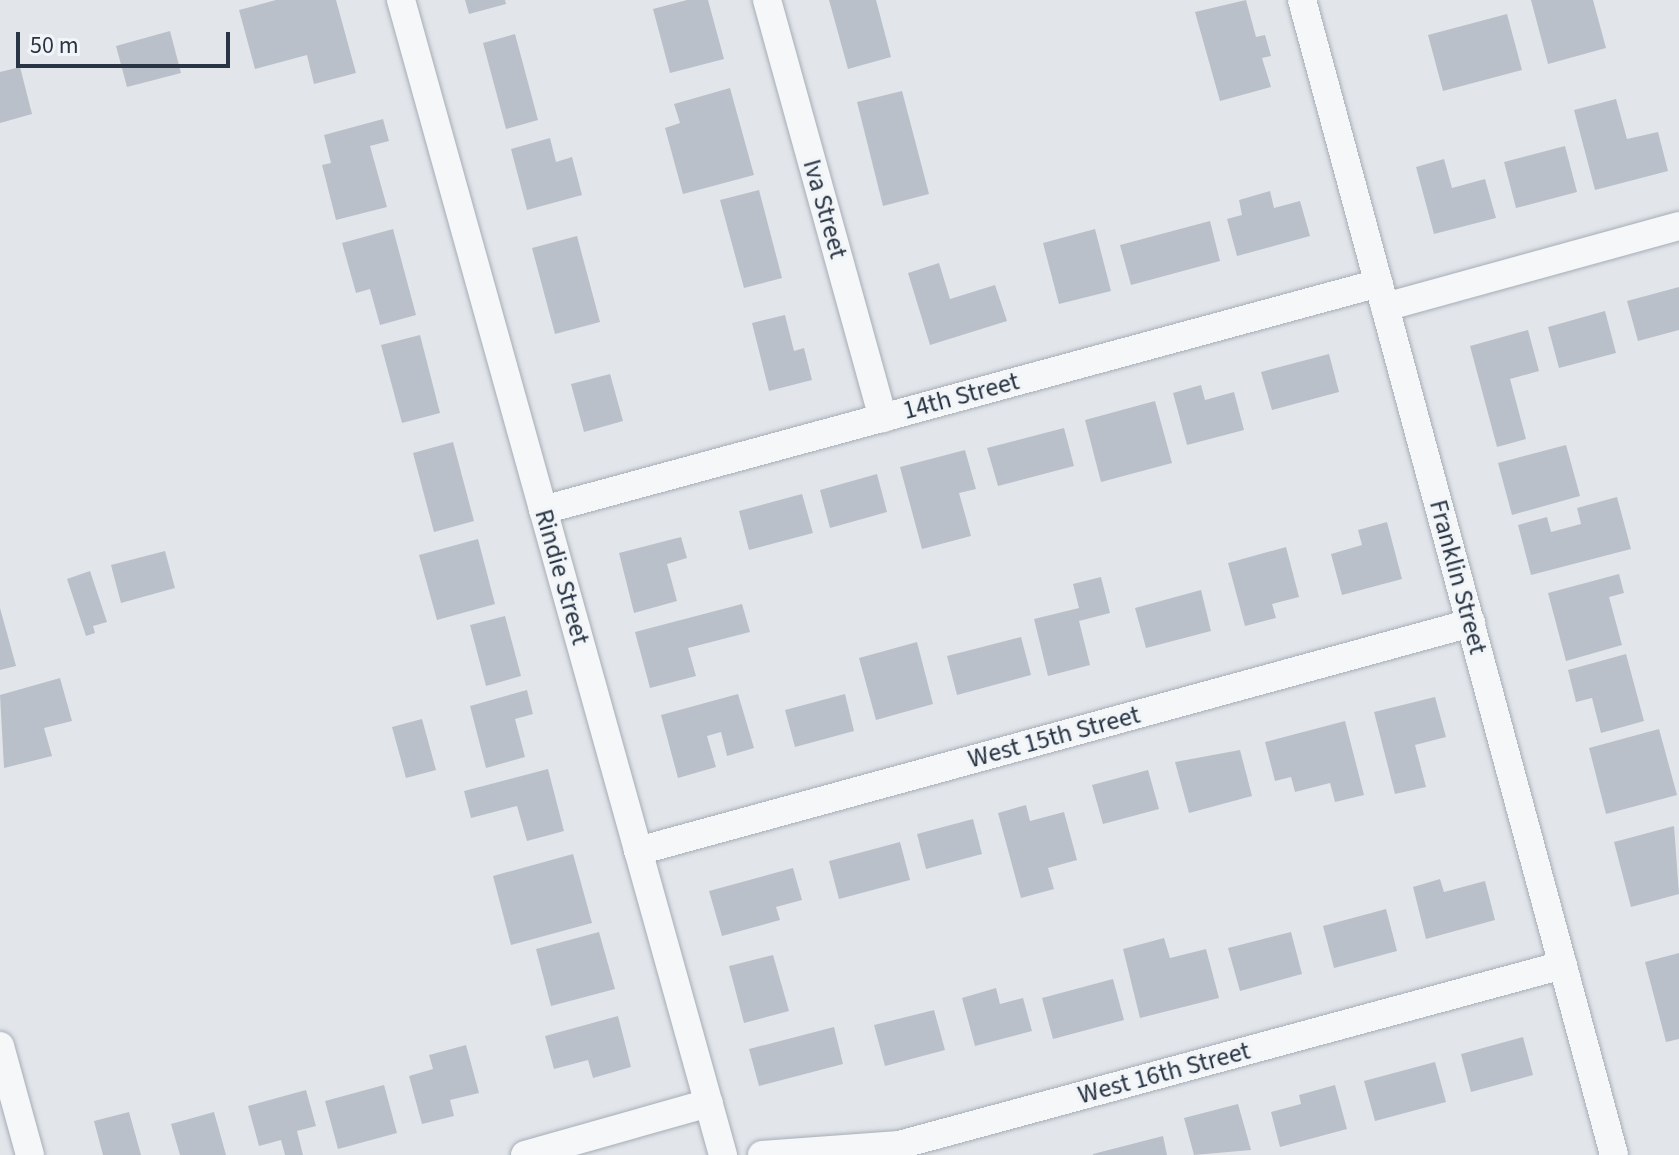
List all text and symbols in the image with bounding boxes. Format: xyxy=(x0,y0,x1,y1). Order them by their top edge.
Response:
scale bar xyxy=(20,16,234,66)
text: 50 m xyxy=(30,28,79,63)
street label: Iva Street xyxy=(796,156,854,262)
street label: 14th Street xyxy=(899,366,1023,426)
street label: Franklin Street xyxy=(1422,496,1494,658)
street label: Rindie Street xyxy=(528,506,596,648)
street label: West 15th Street xyxy=(965,699,1143,775)
street label: West 16th Street xyxy=(1075,1035,1253,1111)

